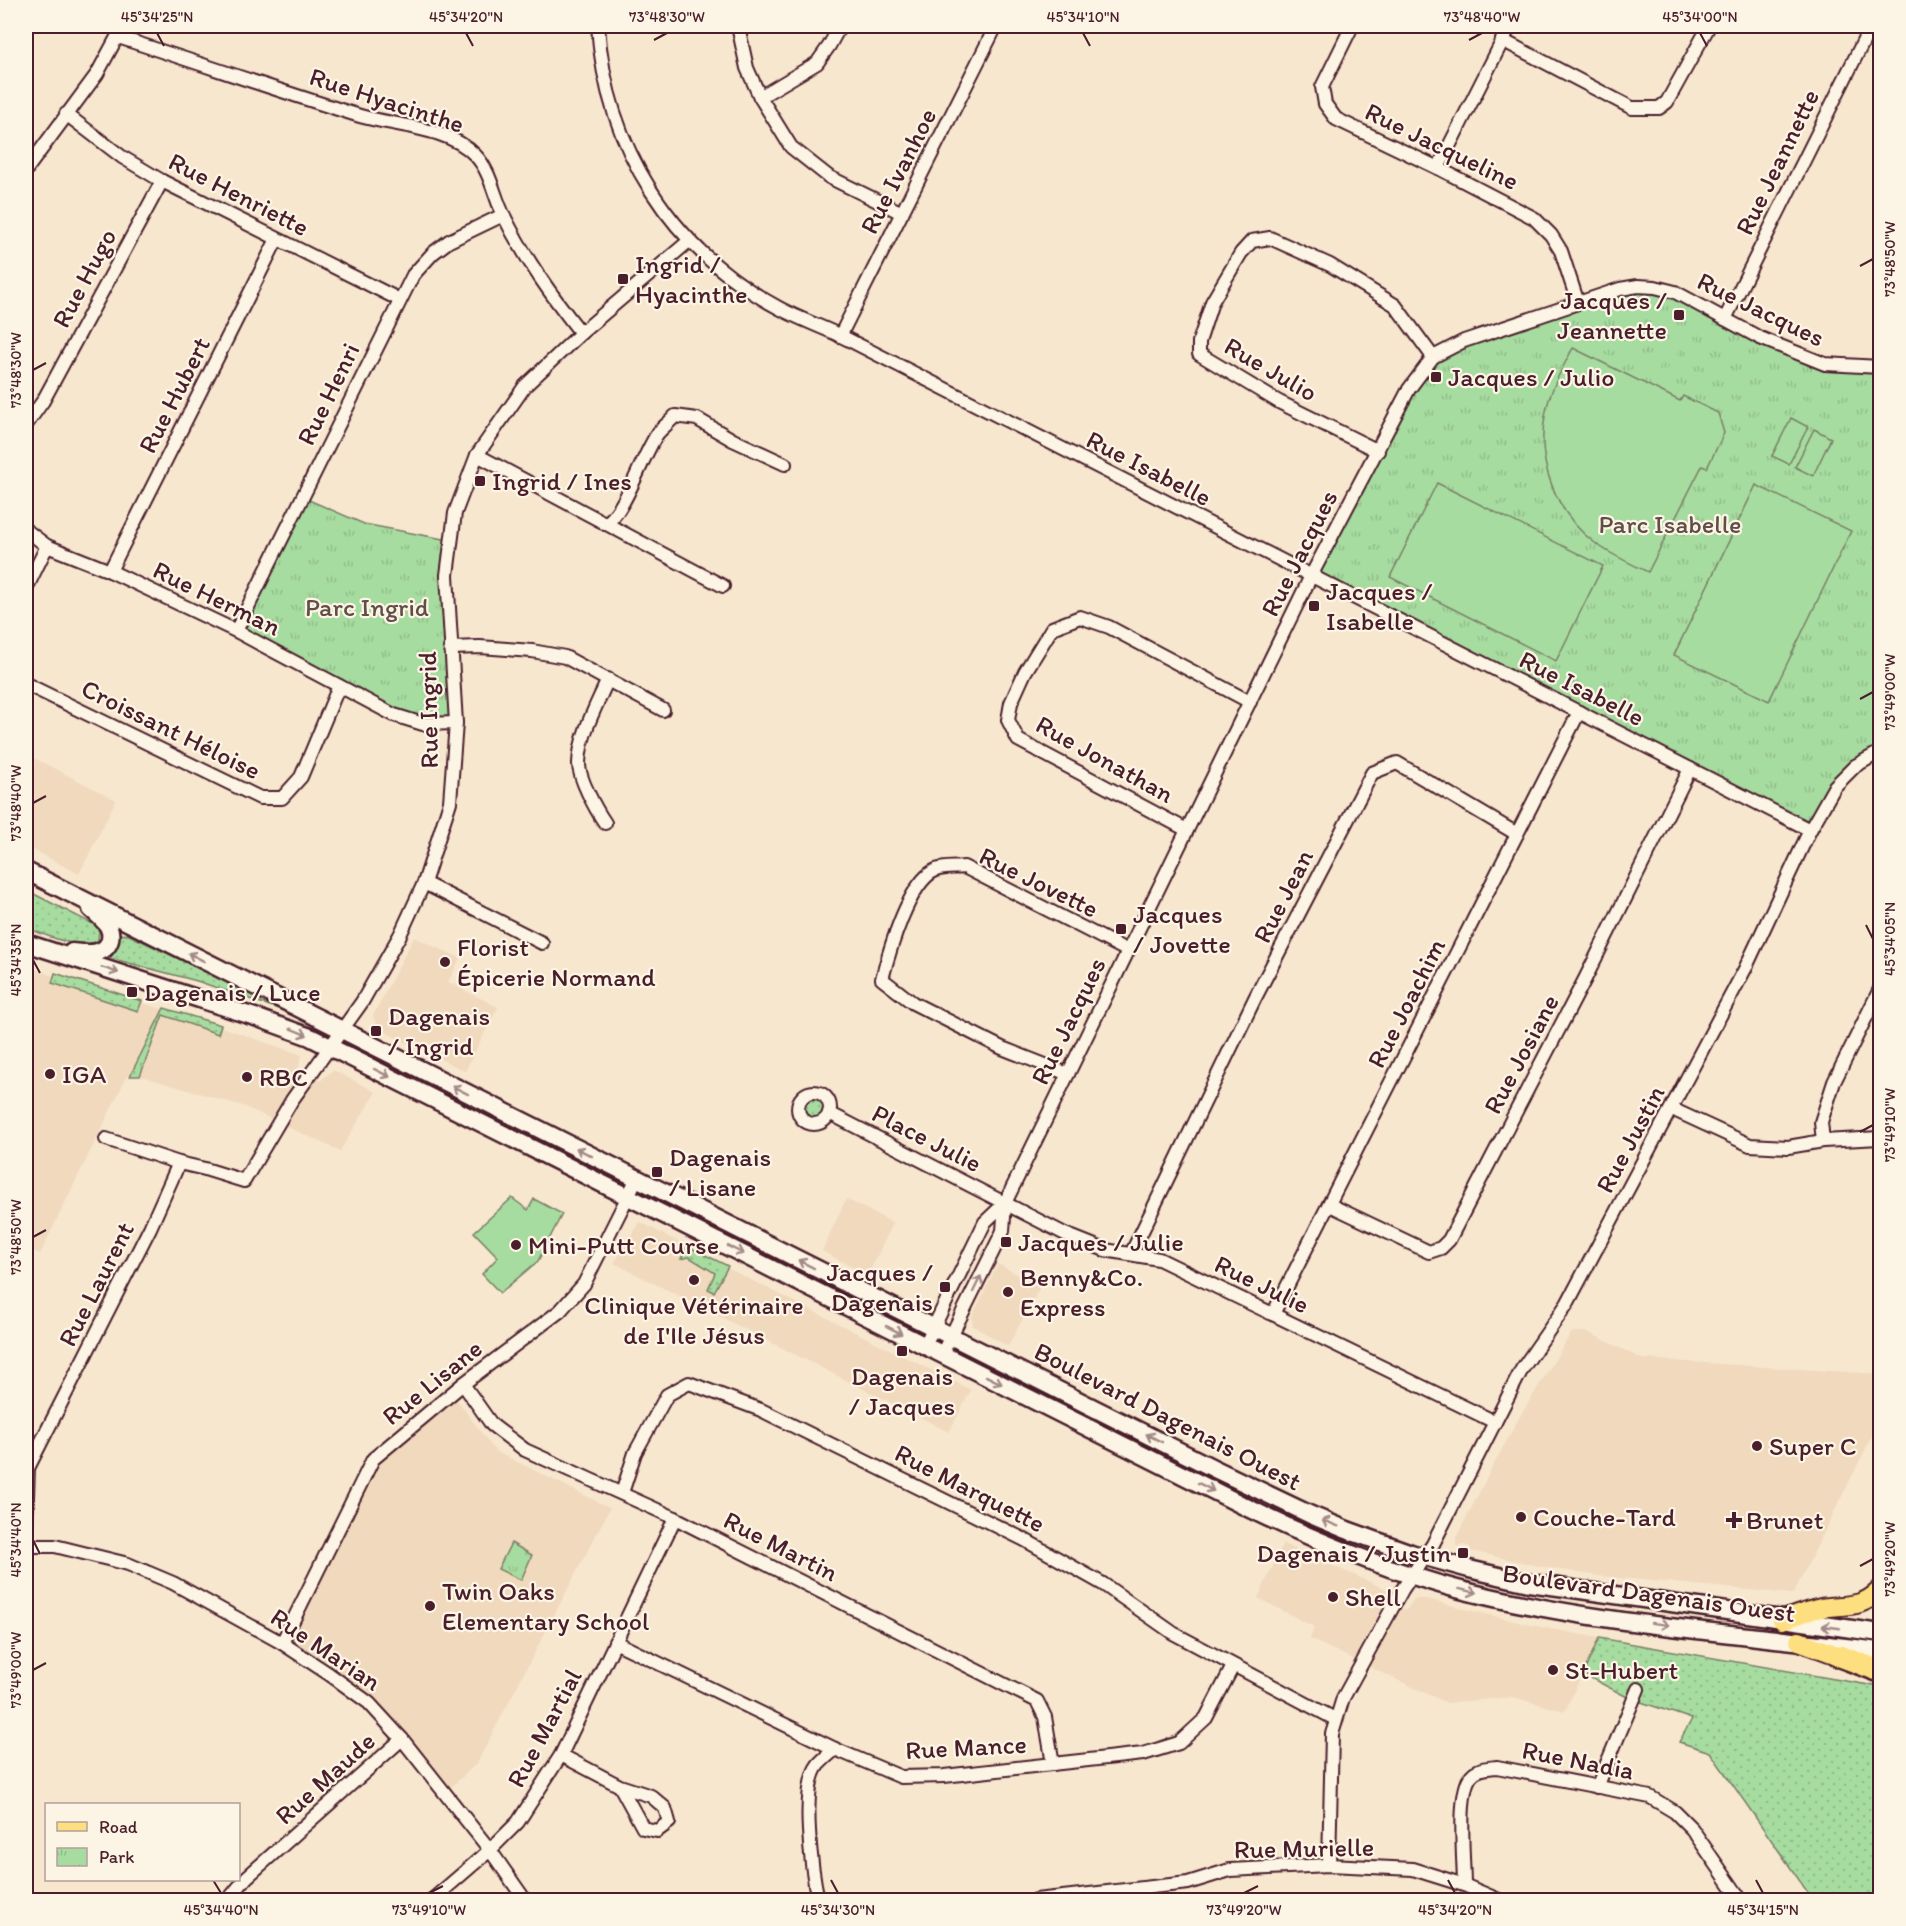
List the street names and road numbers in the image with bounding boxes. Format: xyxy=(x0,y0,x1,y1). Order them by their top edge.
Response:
street label: Rue Hyacinthe xyxy=(306,60,468,140)
street label: Rue Jeannette xyxy=(1728,84,1826,240)
street label: Rue Jacqueline xyxy=(1360,95,1524,197)
street label: Rue Ivanhoe xyxy=(853,103,943,239)
street label: Rue Henriette xyxy=(163,145,315,243)
street label: Rue Hugo xyxy=(45,223,123,333)
street label: Rue Jacques xyxy=(1692,264,1830,354)
street label: Rue Julio xyxy=(1219,330,1323,408)
street label: Rue Hubert xyxy=(131,331,217,459)
street label: Rue Henri xyxy=(290,338,366,450)
street label: Rue Isabelle xyxy=(1081,423,1217,513)
street label: Rue Jacques xyxy=(1253,484,1345,622)
street label: Rue Herman xyxy=(148,553,286,643)
street label: Rue Isabelle xyxy=(1514,643,1650,733)
street label: Rue Ingrid xyxy=(411,651,445,769)
street label: Croissant Héloise xyxy=(76,672,266,786)
street label: Rue Jonathan xyxy=(1030,708,1180,810)
street label: Rue Jovette xyxy=(974,839,1104,925)
street label: Rue Jean xyxy=(1246,843,1320,948)
street label: Rue Joachim xyxy=(1360,933,1452,1073)
street label: Rue Jacques xyxy=(1023,952,1113,1090)
street label: Rue Josiane xyxy=(1476,989,1566,1119)
street label: Rue Justin xyxy=(1588,1079,1672,1198)
street label: Place Julie xyxy=(867,1097,987,1179)
street label: Rue Laurent xyxy=(51,1216,141,1352)
street label: Rue Julie xyxy=(1210,1247,1314,1321)
street label: Rue Lisane xyxy=(376,1332,488,1432)
street label: Boulevard Dagenais Ouest xyxy=(1029,1335,1307,1497)
street label: Rue Marquette xyxy=(890,1436,1050,1540)
street label: Rue Martin xyxy=(718,1504,844,1589)
street label: Boulevard Dagenais Ouest xyxy=(1500,1557,1798,1629)
street label: Rue Marian xyxy=(265,1600,387,1698)
street label: Rue Martial xyxy=(499,1663,589,1793)
street label: Rue Maude xyxy=(268,1725,382,1831)
street label: Rue Mance xyxy=(904,1728,1028,1766)
street label: Rue Nadia xyxy=(1519,1733,1637,1787)
street label: Rue Murielle xyxy=(1234,1831,1374,1865)

